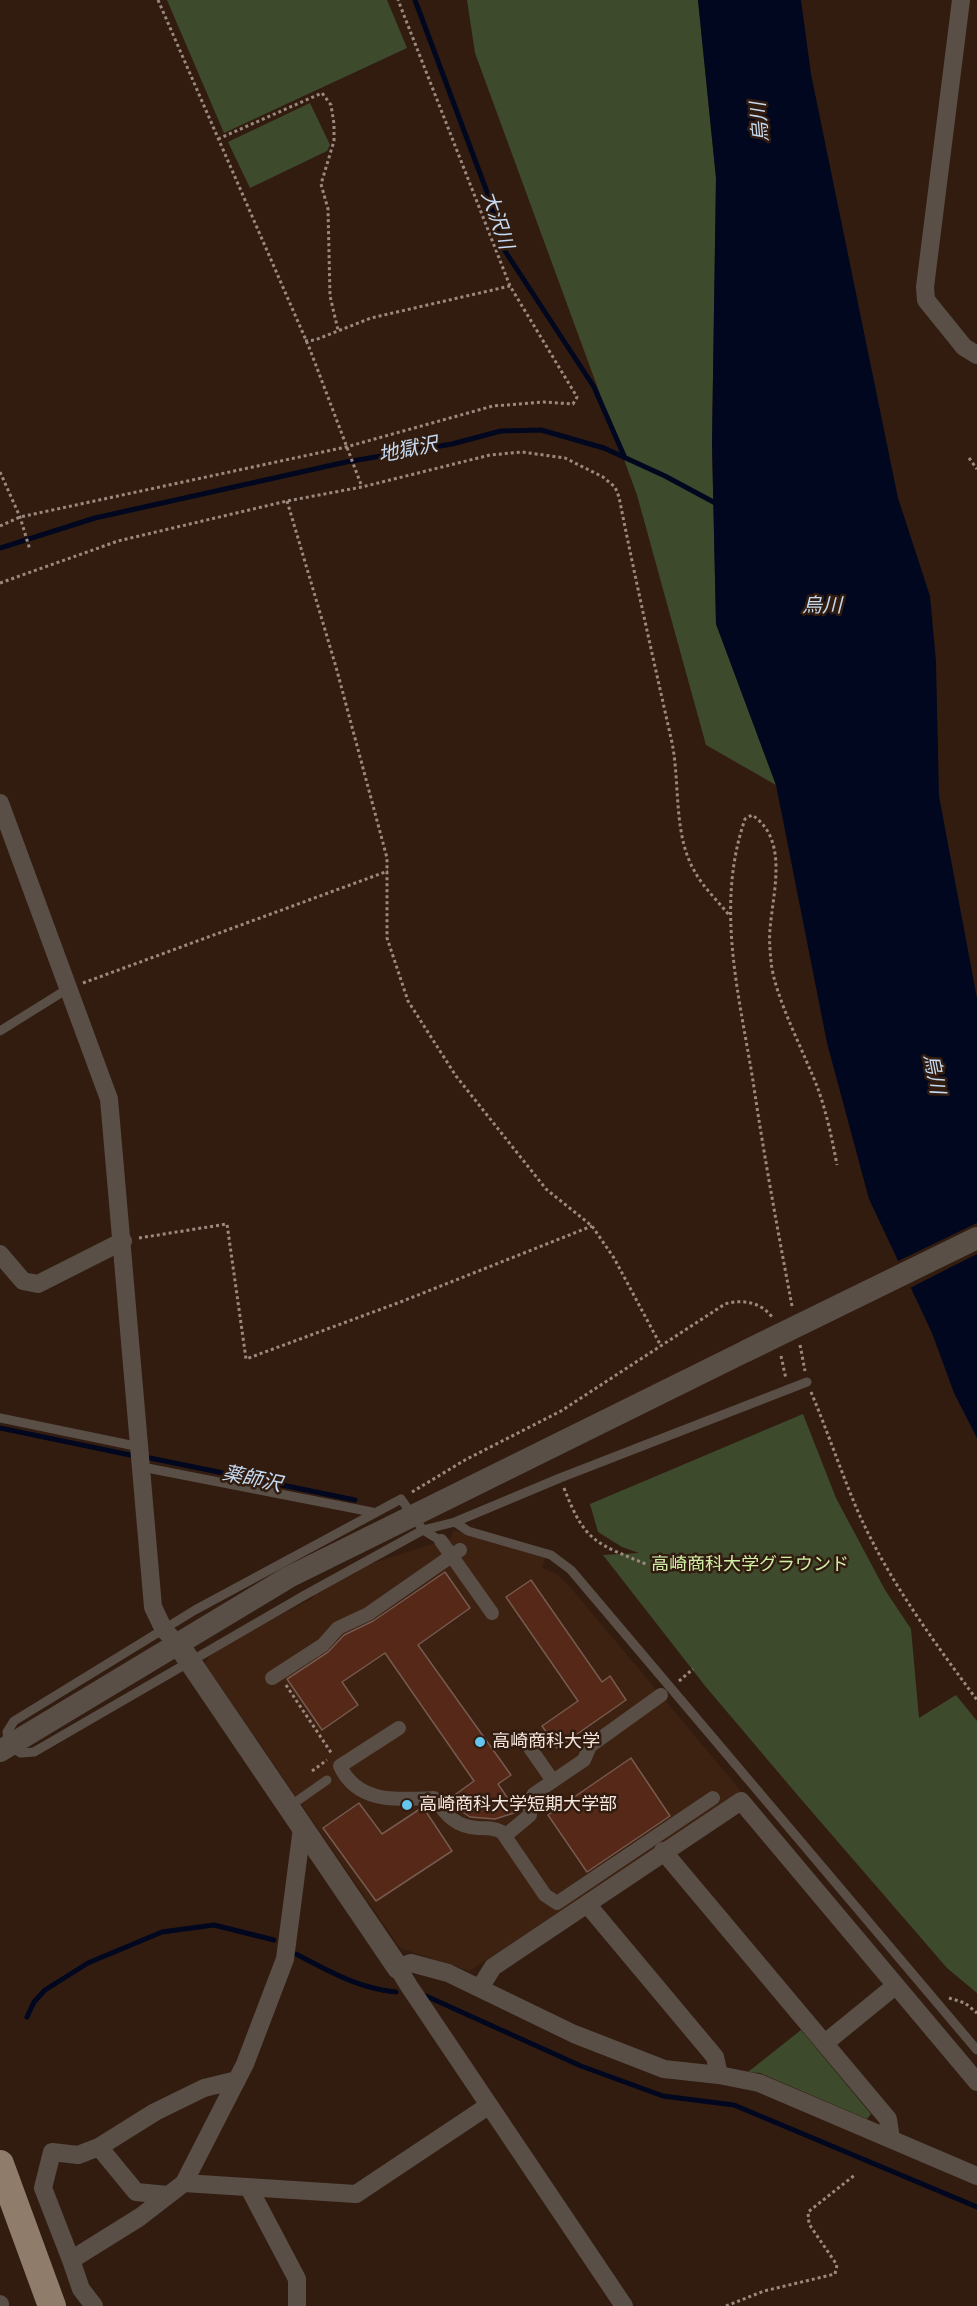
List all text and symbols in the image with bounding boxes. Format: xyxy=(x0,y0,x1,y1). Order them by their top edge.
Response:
water label: 烏川 xyxy=(746,101,774,143)
water label: 大沢川 xyxy=(476,188,518,252)
water label: 地獄沢 xyxy=(376,432,440,468)
water label: 烏川 xyxy=(802,594,842,618)
water label: 烏川 xyxy=(918,1052,950,1096)
water label: 薬師沢 xyxy=(220,1461,284,1497)
park label: 高崎商科大学グラウンド xyxy=(651,1554,849,1576)
place label: 高崎商科大学 xyxy=(492,1731,600,1753)
marker: 高崎商科大学 xyxy=(473,1735,487,1749)
place label: 高崎商科大学短期大学部 xyxy=(419,1794,617,1816)
marker: 高崎商科大学短期大学部 xyxy=(400,1798,414,1812)

